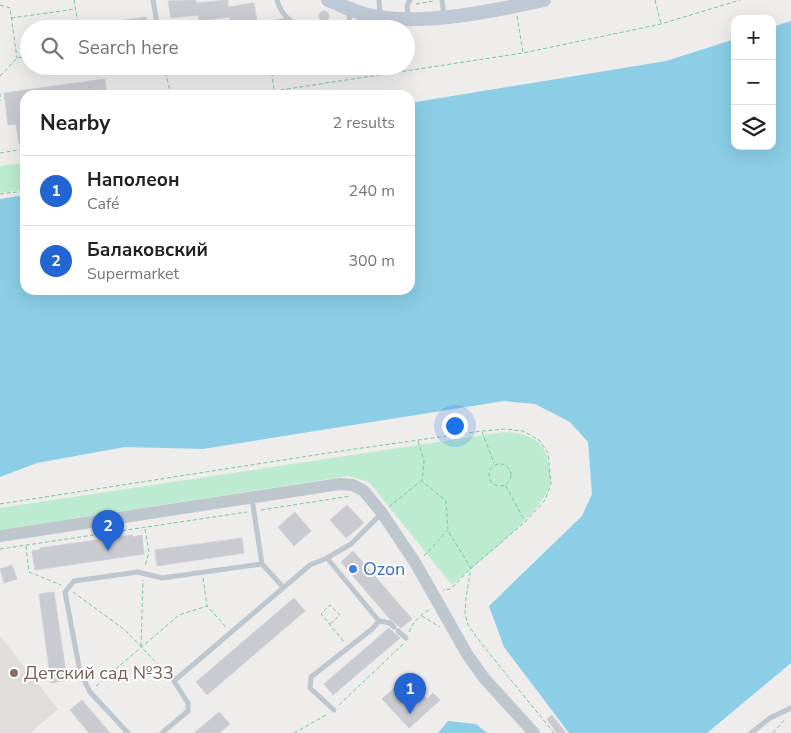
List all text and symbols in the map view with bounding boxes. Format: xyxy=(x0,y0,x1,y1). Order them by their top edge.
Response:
map controls xyxy=(731,15,776,150)
button: + xyxy=(731,15,776,60)
search box xyxy=(20,20,415,75)
icon: search xyxy=(38,34,66,62)
text: Search here xyxy=(78,35,179,61)
button: − xyxy=(731,60,776,105)
button: layers xyxy=(731,105,776,150)
text: Nearby xyxy=(40,109,110,137)
text: 2 results xyxy=(333,112,395,134)
text: Наполеон xyxy=(87,167,180,193)
text: 1 xyxy=(51,180,61,202)
text: 240 m xyxy=(348,180,395,202)
text: Café xyxy=(87,193,120,215)
text: Балаковский xyxy=(87,237,208,263)
text: 2 xyxy=(51,250,61,272)
text: 300 m xyxy=(348,250,395,272)
text: Supermarket xyxy=(87,263,179,285)
your location xyxy=(442,413,468,439)
pin: 2 xyxy=(92,510,124,551)
place label: Ozon xyxy=(363,557,405,581)
marker: Ozon xyxy=(347,563,359,575)
place label: Детский сад №33 xyxy=(24,661,174,685)
marker: Детский сад №33 xyxy=(8,667,20,679)
pin: 1 xyxy=(394,673,426,714)

